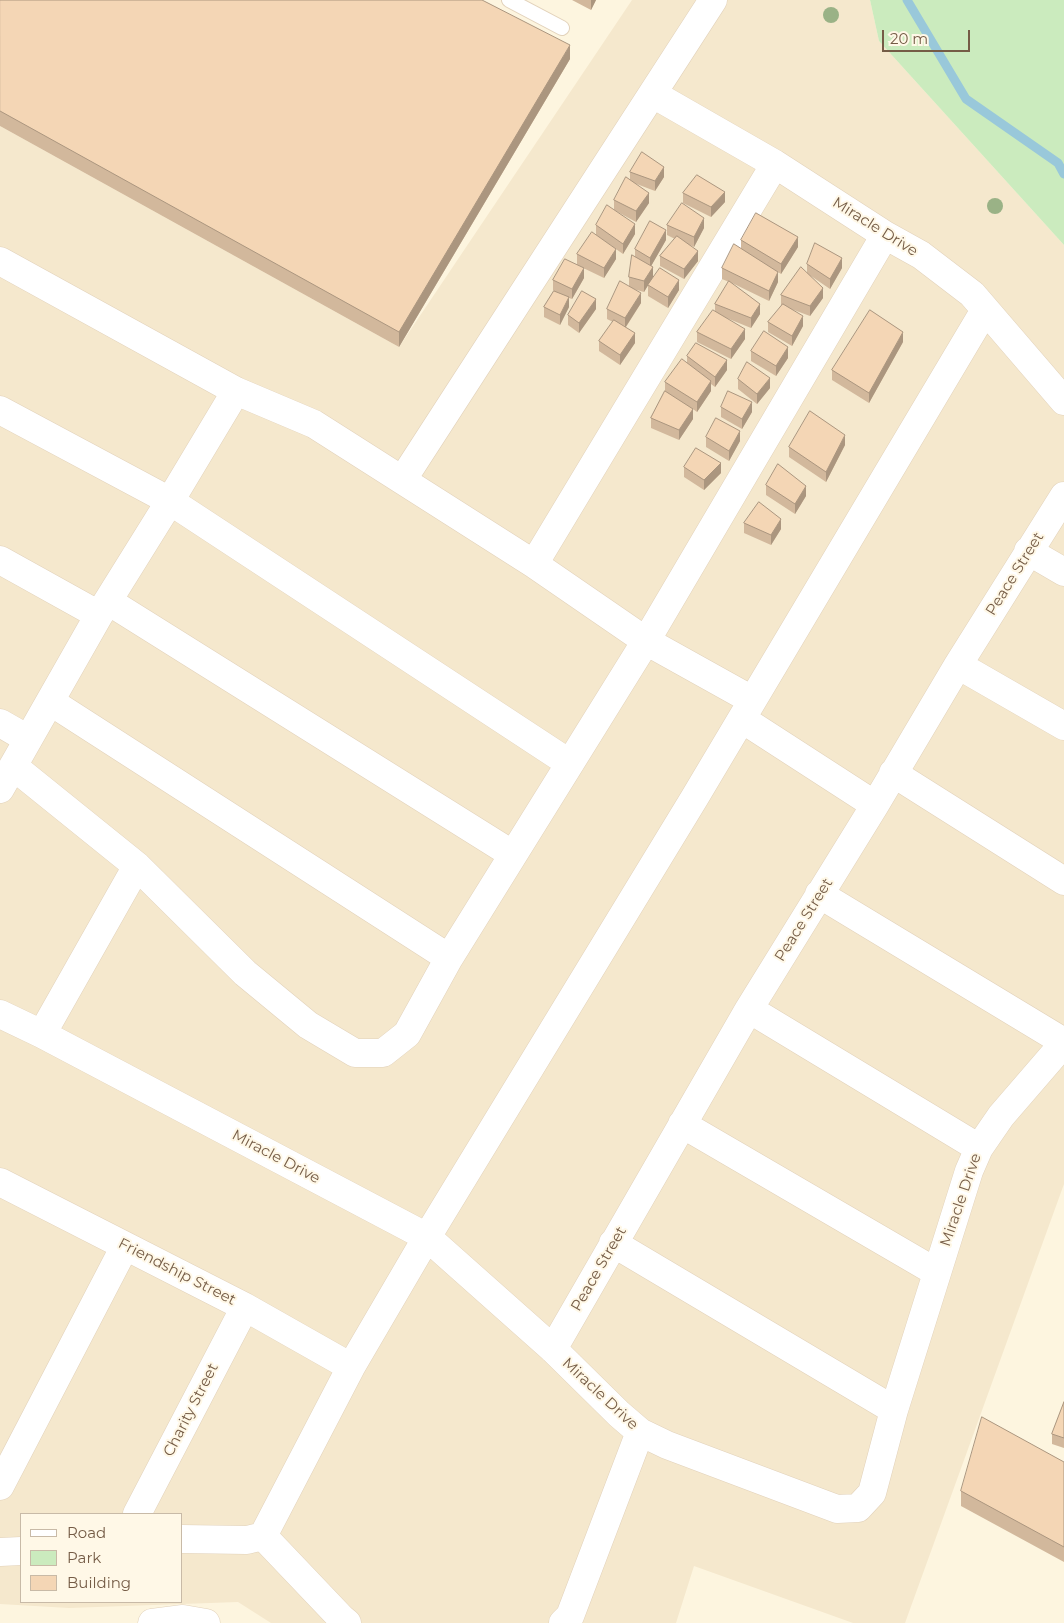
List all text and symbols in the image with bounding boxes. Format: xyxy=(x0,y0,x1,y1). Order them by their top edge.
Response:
scale bar xyxy=(884,20,972,52)
text: 20 m xyxy=(890,29,928,48)
street label: Miracle Drive xyxy=(829,194,921,260)
street label: Peace Street xyxy=(982,529,1048,619)
street label: Peace Street xyxy=(771,875,837,965)
street label: Miracle Drive xyxy=(229,1126,323,1188)
street label: Miracle Drive xyxy=(937,1151,985,1249)
street label: Peace Street xyxy=(567,1223,631,1315)
street label: Friendship Street xyxy=(115,1235,239,1309)
street label: Miracle Drive xyxy=(558,1354,642,1434)
street label: Charity Street xyxy=(160,1360,222,1460)
legend xyxy=(20,1513,182,1603)
text: Road xyxy=(67,1523,106,1542)
text: Park xyxy=(67,1548,101,1567)
text: Building xyxy=(67,1573,131,1592)

